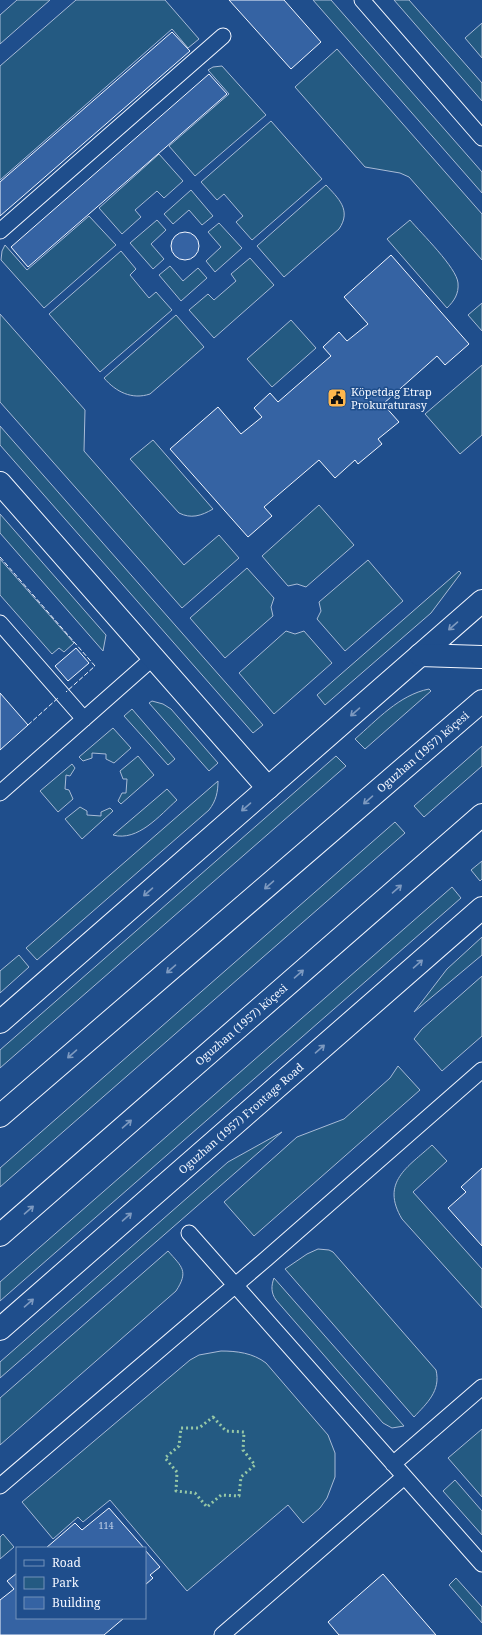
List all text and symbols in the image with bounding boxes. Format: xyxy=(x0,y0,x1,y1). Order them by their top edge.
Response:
place label: Köpetdag Etrap Prokuraturasy xyxy=(351,384,432,412)
public building icon: Köpetdag Etrap Prokuraturasy xyxy=(326,387,348,409)
one-way arrow xyxy=(447,622,458,631)
one-way arrow xyxy=(349,707,360,716)
street label: Oguzhan (1957) köçesi xyxy=(373,707,472,796)
one-way arrow xyxy=(362,795,373,804)
one-way arrow xyxy=(241,802,252,811)
one-way arrow xyxy=(264,880,274,889)
one-way arrow xyxy=(392,884,402,893)
one-way arrow xyxy=(143,888,154,897)
one-way arrow xyxy=(413,959,423,968)
one-way arrow xyxy=(165,965,176,974)
one-way arrow xyxy=(294,970,304,979)
street label: Oguzhan (1957) köçesi xyxy=(192,980,290,1069)
one-way arrow xyxy=(315,1044,325,1054)
one-way arrow xyxy=(67,1050,77,1059)
street label: Oguzhan (1957) Frontage Road xyxy=(175,1059,307,1177)
one-way arrow xyxy=(122,1120,133,1129)
one-way arrow xyxy=(24,1205,35,1214)
one-way arrow xyxy=(122,1213,133,1222)
one-way arrow xyxy=(24,1298,35,1307)
house number: 114 xyxy=(98,1519,114,1532)
legend xyxy=(16,1547,146,1619)
text: Road xyxy=(52,1554,82,1571)
text: Park xyxy=(52,1574,80,1591)
text: Building xyxy=(52,1594,101,1611)

